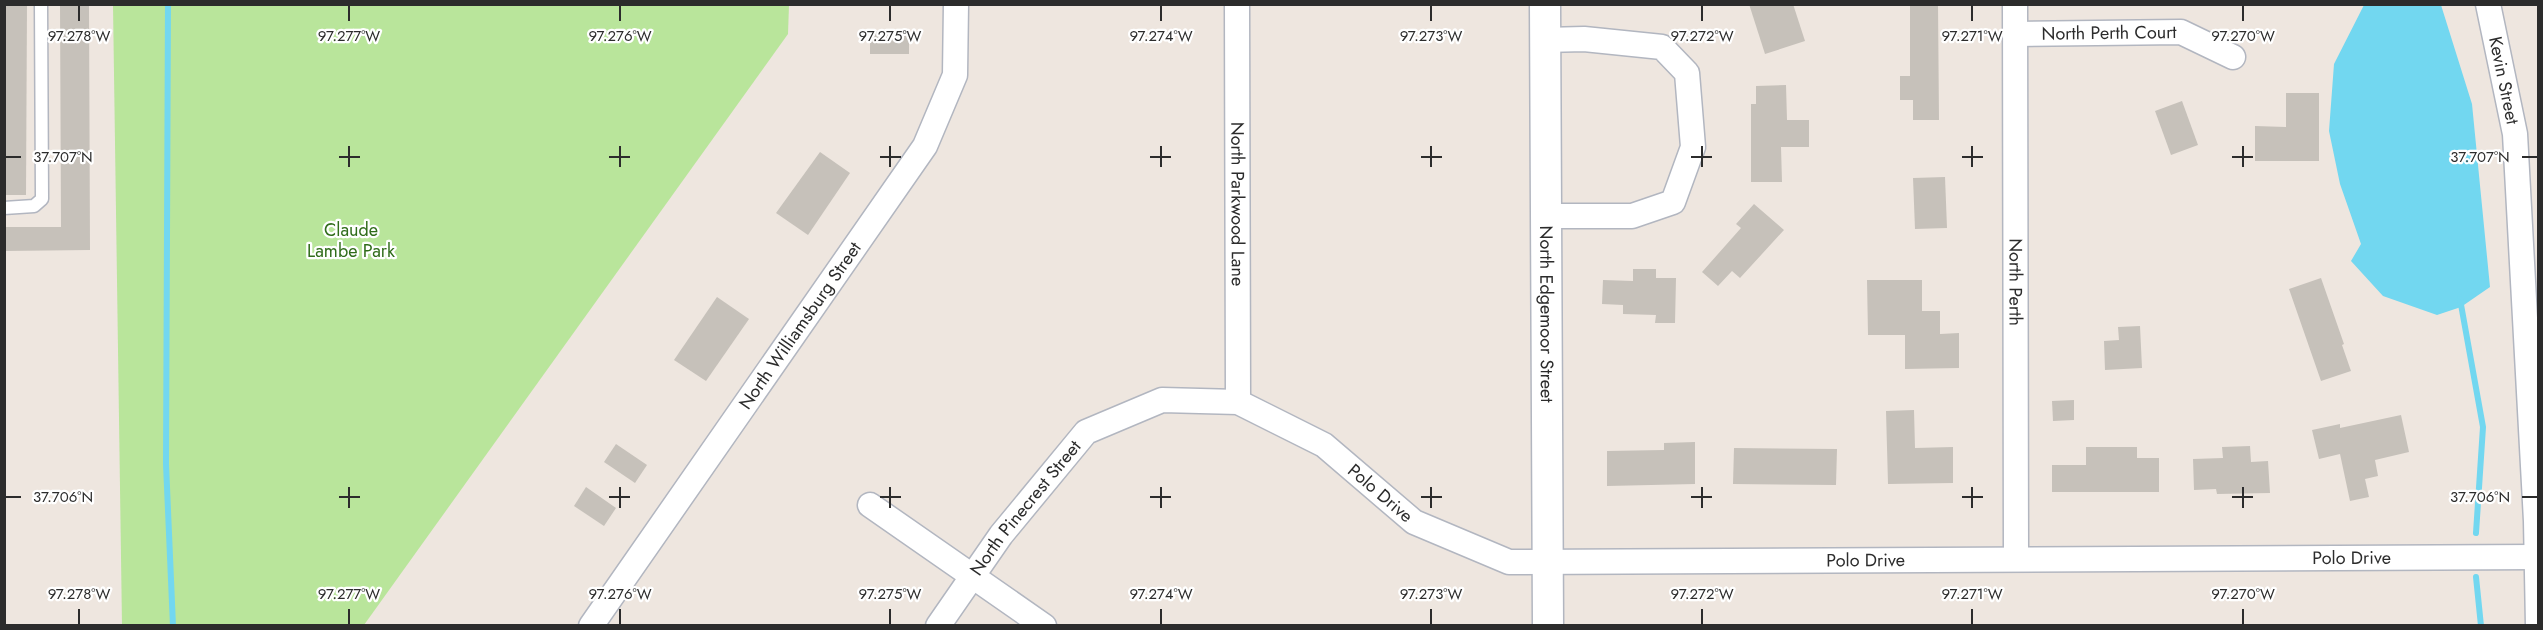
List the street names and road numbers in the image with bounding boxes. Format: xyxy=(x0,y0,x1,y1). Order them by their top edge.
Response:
street label: North Perth Court xyxy=(2041,19,2177,47)
street label: Kevin Street xyxy=(2482,34,2526,127)
street label: North Parkwood Lane xyxy=(1224,122,1251,286)
street label: North Edgemoor Street xyxy=(1533,225,1560,403)
street label: North Williamsburg Street xyxy=(733,236,868,415)
street label: North Perth xyxy=(2002,238,2029,326)
street label: North Pinecrest Street xyxy=(964,434,1087,581)
street label: Polo Drive xyxy=(1342,458,1419,529)
street label: Polo Drive xyxy=(2312,545,2391,571)
street label: Polo Drive xyxy=(1826,547,1905,573)

